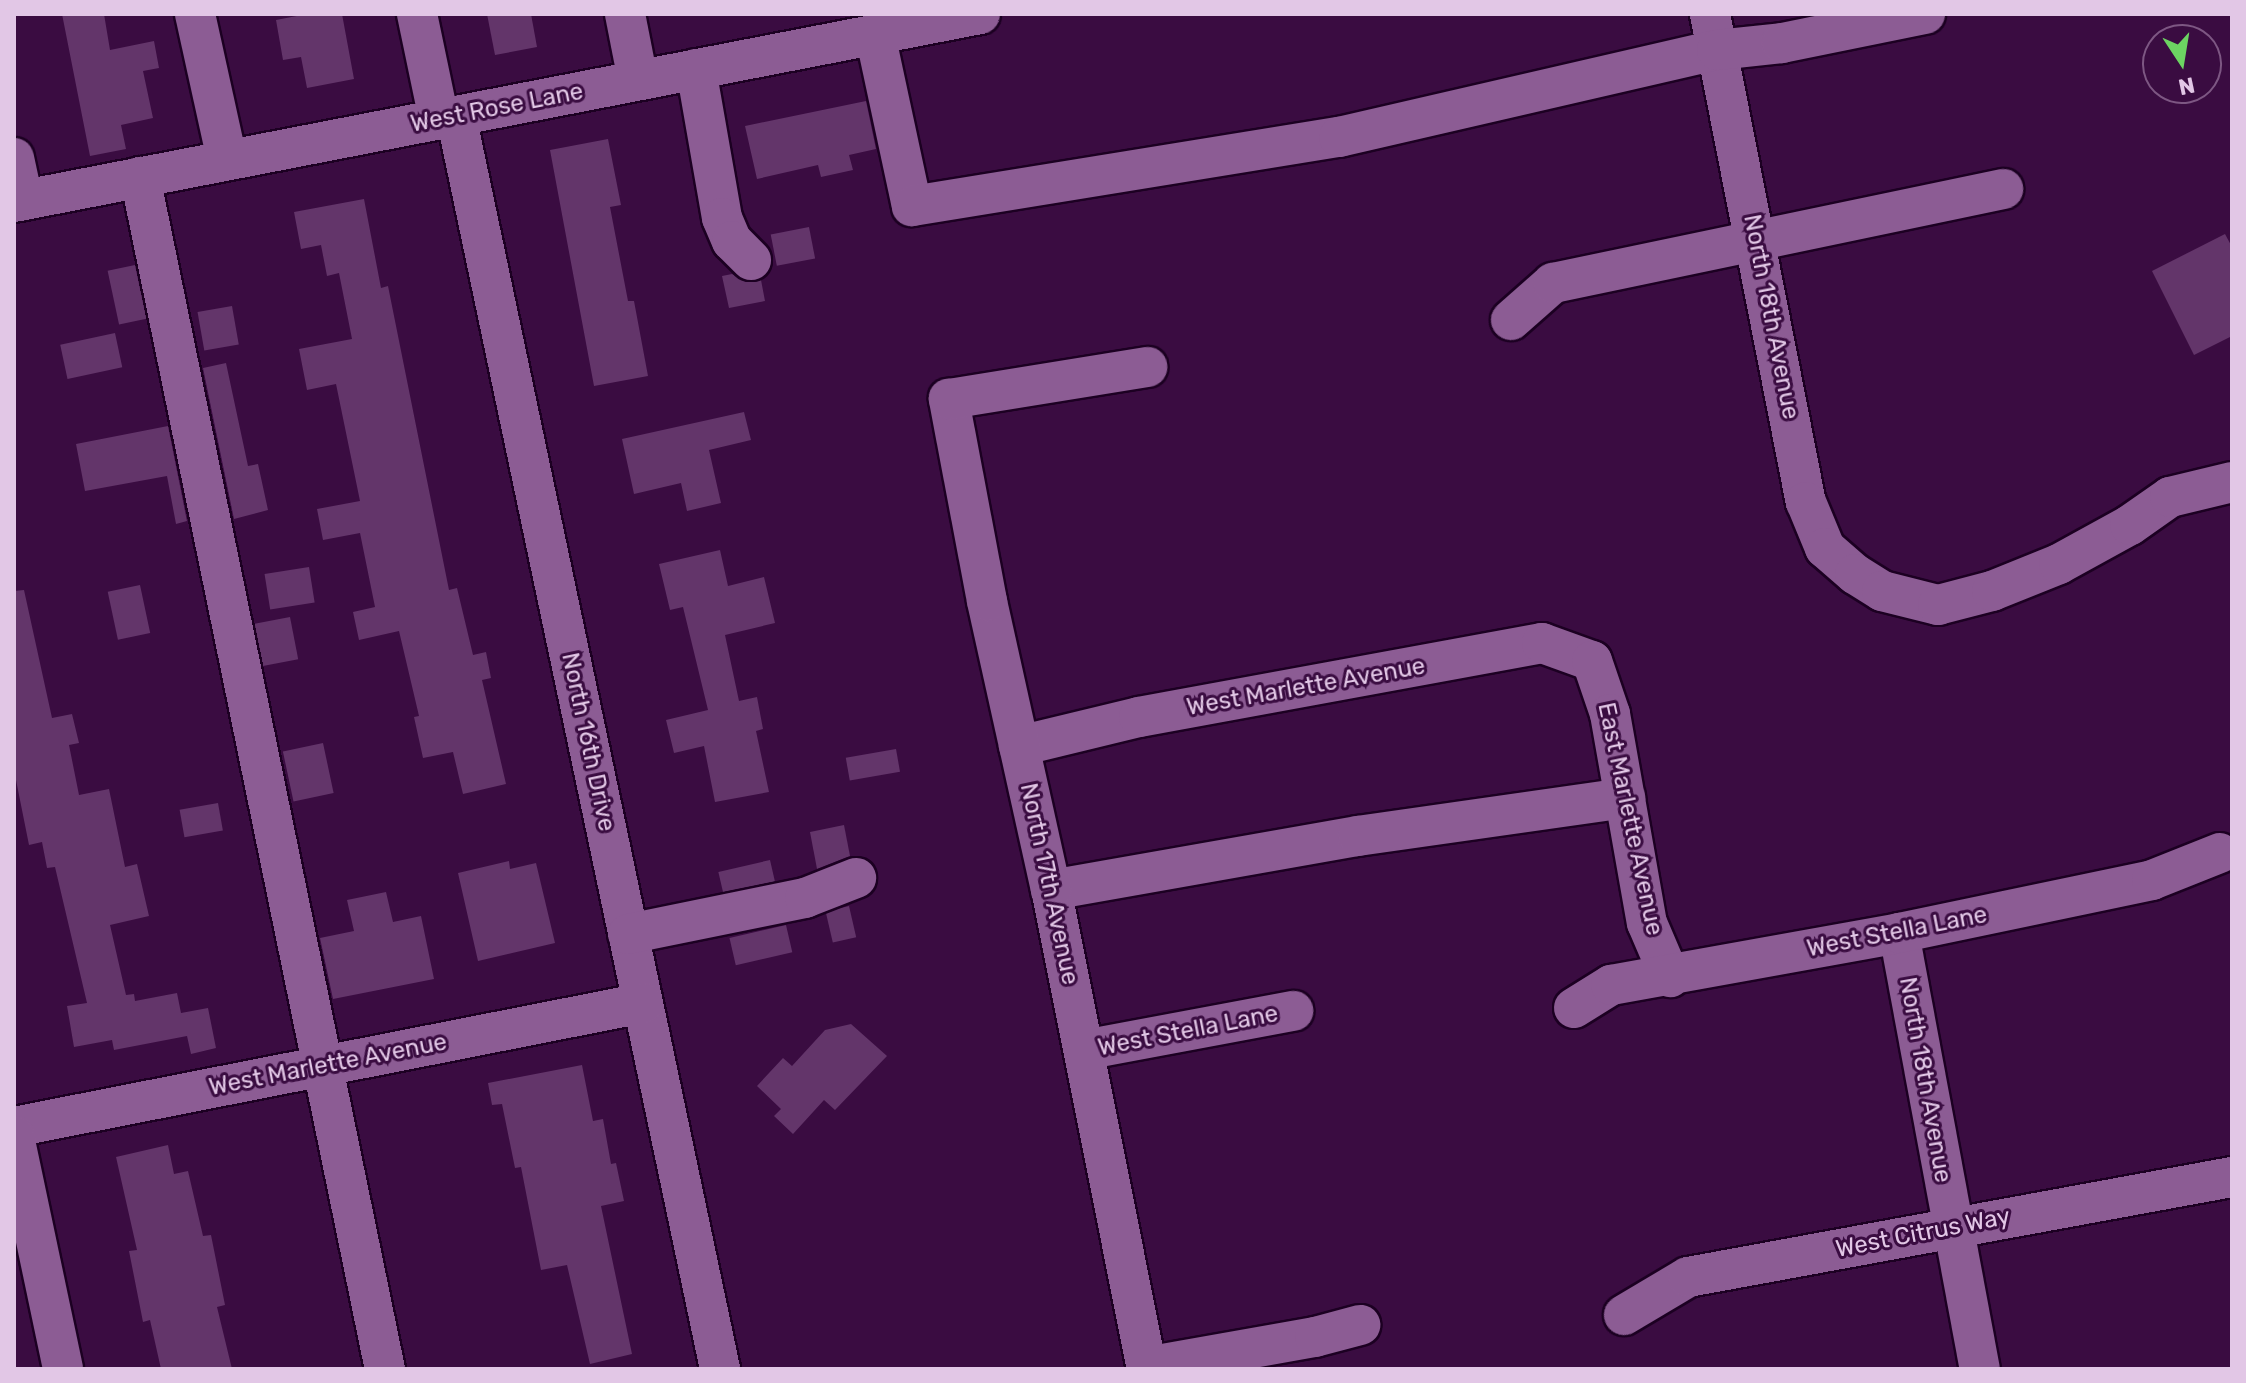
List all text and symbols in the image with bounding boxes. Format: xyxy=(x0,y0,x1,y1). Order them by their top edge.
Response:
north arrow xyxy=(2142,24,2222,104)
text: N xyxy=(2176,71,2197,101)
street label: West Rose Lane xyxy=(408,77,586,139)
street label: North 18th Avenue xyxy=(1737,212,1805,422)
street label: North 16th Drive xyxy=(555,650,621,834)
street label: West Marlette Avenue xyxy=(1184,652,1428,722)
street label: East Marlette Avenue xyxy=(1591,700,1669,938)
street label: North 17th Avenue xyxy=(1014,780,1084,988)
street label: West Stella Lane xyxy=(1804,900,1990,964)
street label: North 18th Avenue xyxy=(1893,975,1957,1185)
street label: West Stella Lane xyxy=(1095,999,1281,1063)
street label: West Marlette Avenue xyxy=(206,1028,450,1102)
street label: West Citrus Way xyxy=(1833,1202,2013,1264)

